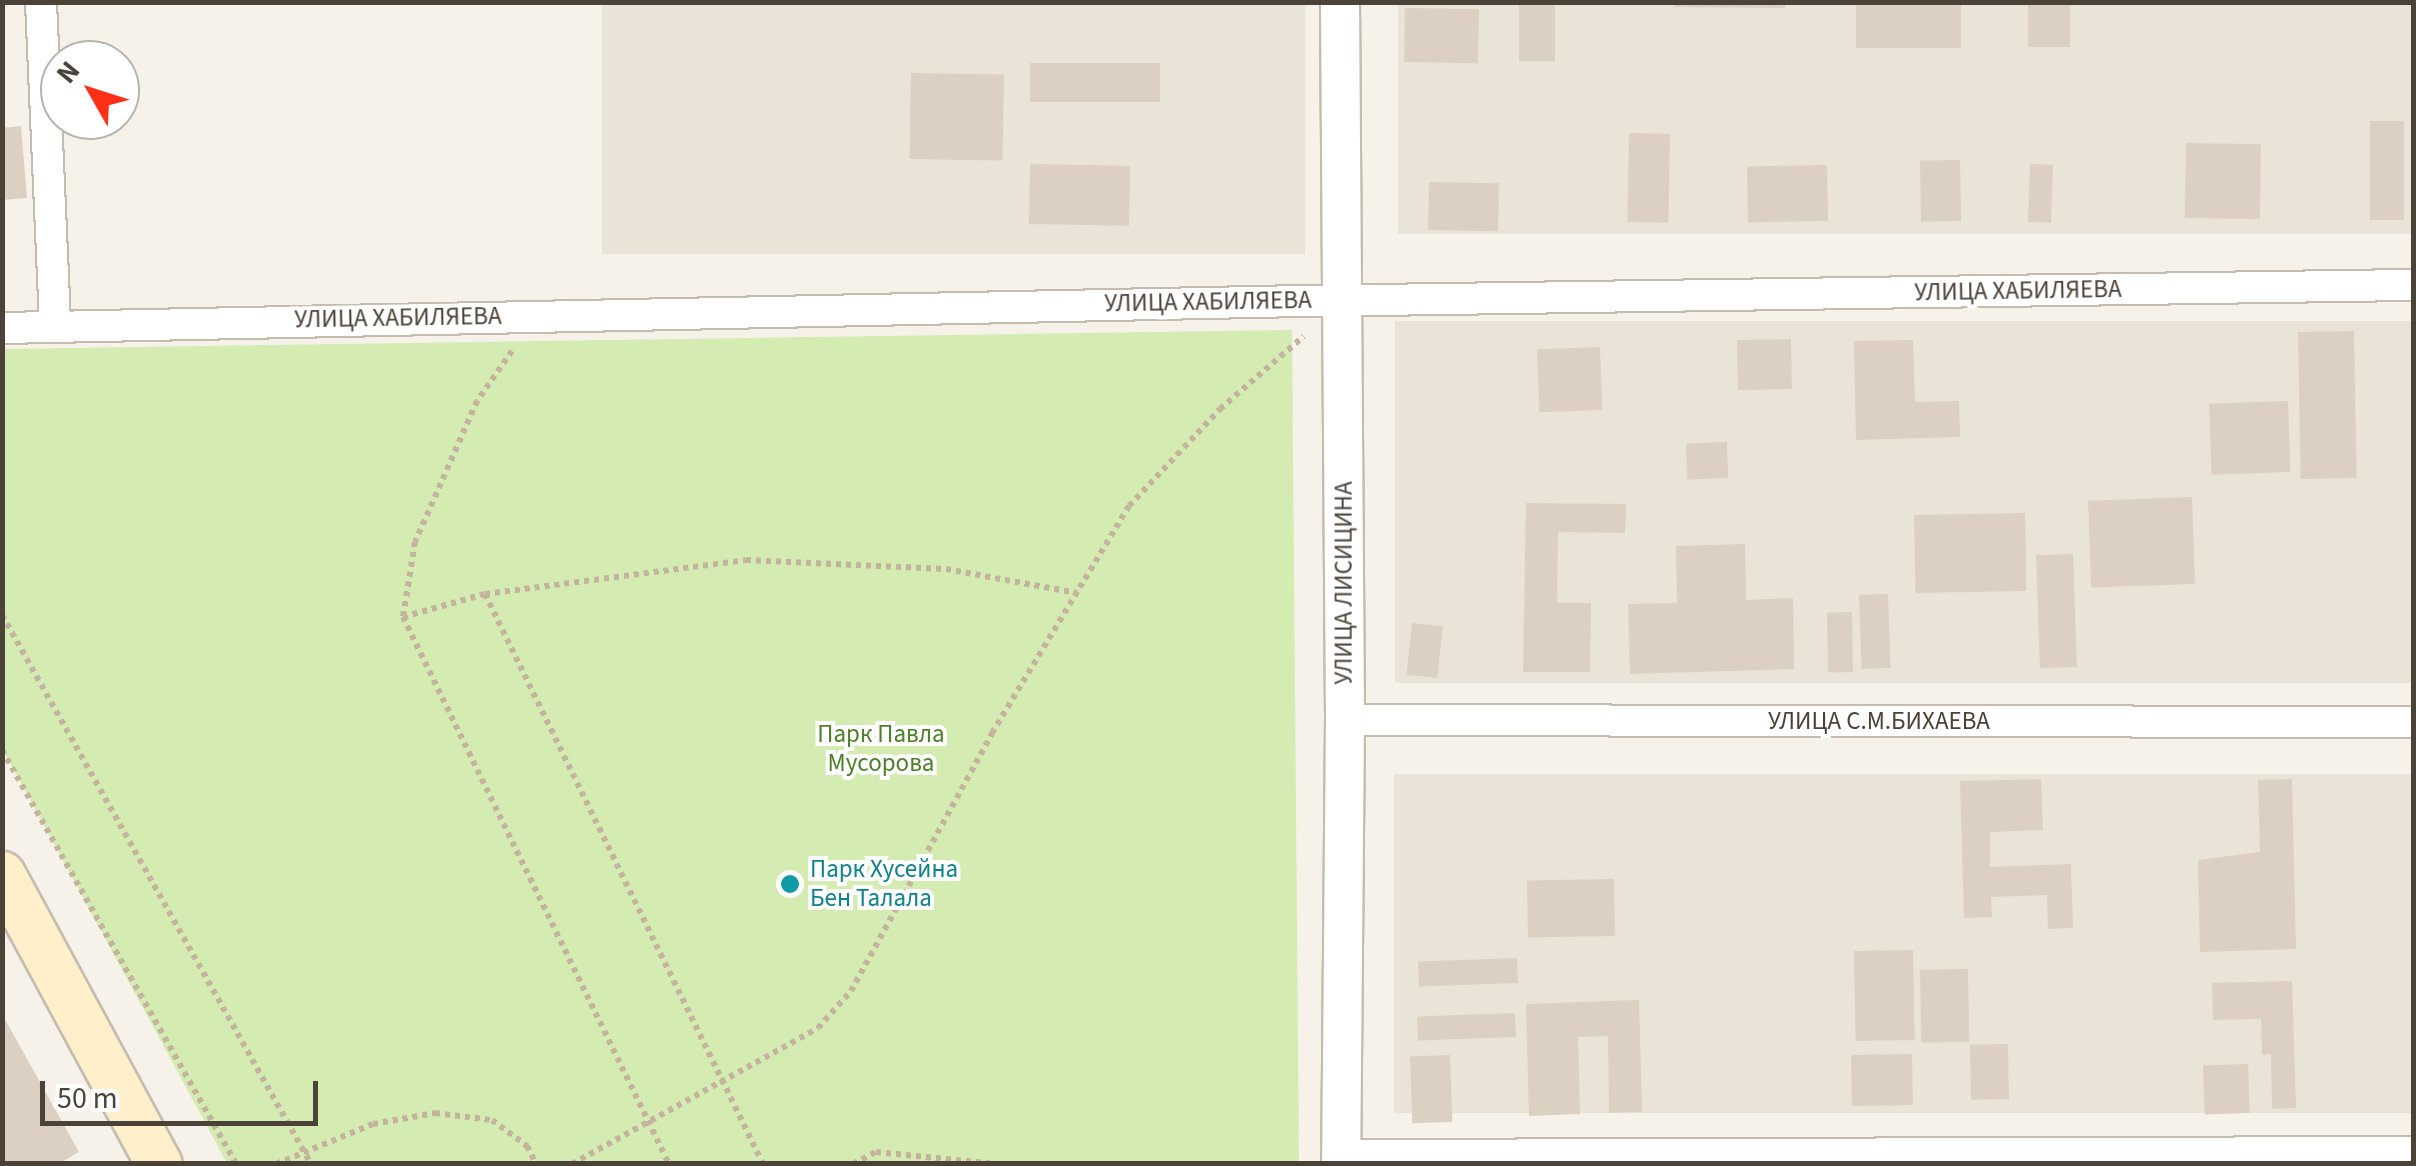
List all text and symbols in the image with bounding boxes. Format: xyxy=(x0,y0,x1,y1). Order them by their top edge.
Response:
north arrow xyxy=(40,40,140,140)
text: N xyxy=(47,53,90,92)
street label: УЛИЦА ХАБИЛЯЕВА xyxy=(1914,274,2122,308)
street label: УЛИЦА ХАБИЛЯЕВА xyxy=(1104,285,1312,319)
street label: УЛИЦА ХАБИЛЯЕВА xyxy=(294,301,502,335)
street label: УЛИЦА ЛИСИЦИНА xyxy=(1329,481,1359,685)
street label: УЛИЦА С.М.БИХАЕВА xyxy=(1768,706,1990,736)
park label: Парк Павла Мусорова xyxy=(817,720,945,779)
place label: Парк Хусейна Бен Талала xyxy=(810,855,958,914)
marker: Парк Хусейна Бен Талала xyxy=(779,873,801,895)
scale bar xyxy=(45,1061,322,1123)
text: 50 m xyxy=(57,1077,118,1120)

